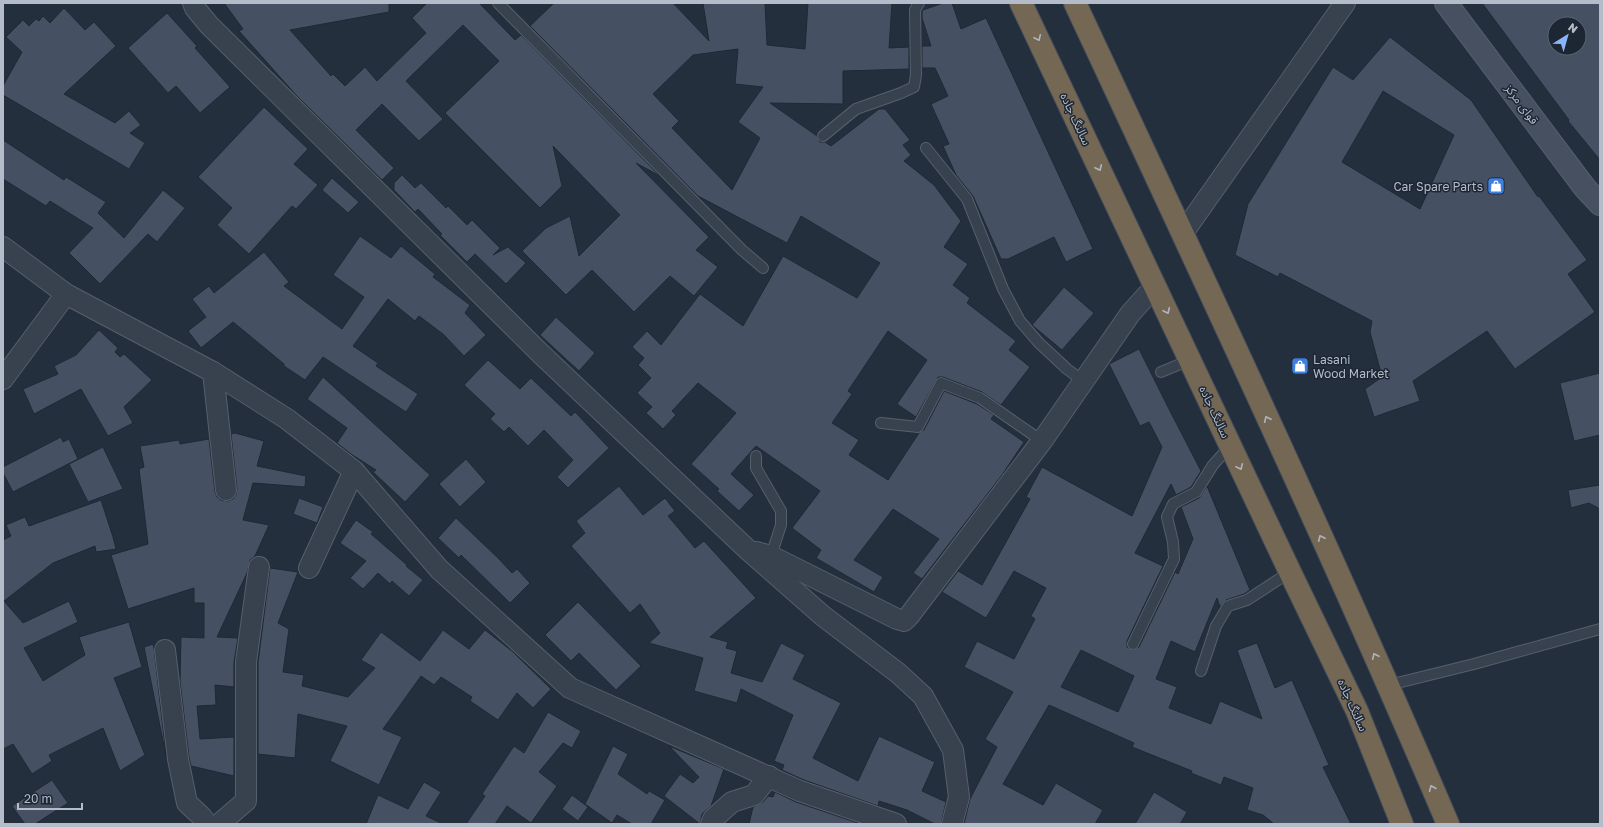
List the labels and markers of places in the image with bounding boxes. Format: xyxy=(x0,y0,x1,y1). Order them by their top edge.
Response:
shop icon: Car Spare Parts xyxy=(1486,176,1506,196)
place label: Car Spare Parts xyxy=(1393,179,1483,194)
place label: Lasani Wood Market xyxy=(1313,352,1389,381)
shop icon: Lasani Wood Market xyxy=(1290,356,1310,376)

